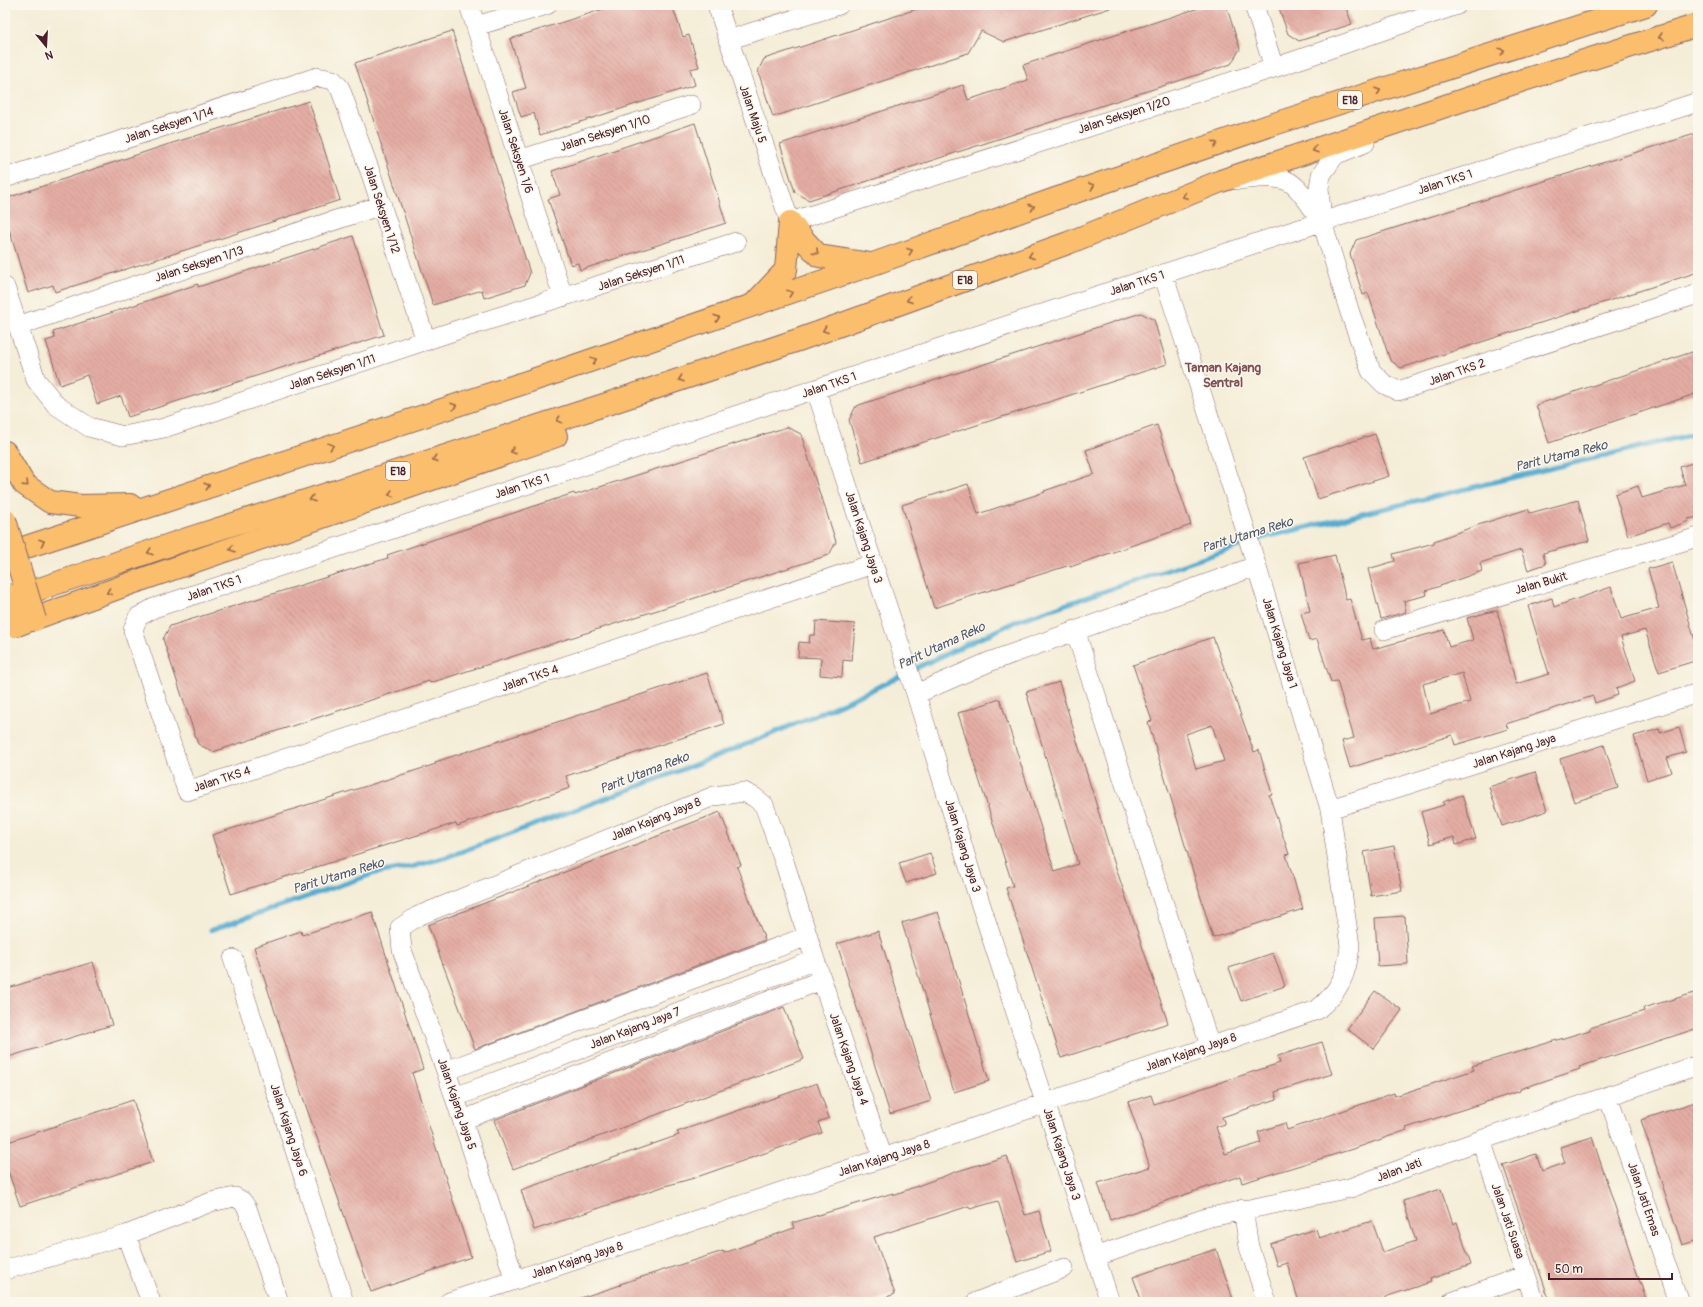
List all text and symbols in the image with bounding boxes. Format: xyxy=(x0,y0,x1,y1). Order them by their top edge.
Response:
north arrow xyxy=(26,26,66,66)
one-way arrow xyxy=(1657,32,1664,41)
one-way arrow xyxy=(1498,47,1505,56)
text: N xyxy=(43,48,54,63)
street label: Jalan Maju 5 xyxy=(736,83,769,145)
one-way arrow xyxy=(1375,87,1382,96)
road number: E18 xyxy=(1338,91,1362,109)
street label: Jalan Seksyen 1/20 xyxy=(1076,93,1172,137)
street label: Jalan Seksyen 1/14 xyxy=(123,104,216,147)
street label: Jalan Seksyen 1/6 xyxy=(495,107,536,195)
street label: Jalan Seksyen 1/10 xyxy=(558,112,652,155)
one-way arrow xyxy=(1211,141,1218,149)
one-way arrow xyxy=(1311,145,1318,154)
street label: Jalan Seksyen 1/12 xyxy=(360,163,403,256)
street label: Jalan TKS 1 xyxy=(1416,167,1475,198)
one-way arrow xyxy=(1088,183,1095,191)
one-way arrow xyxy=(1182,191,1189,199)
one-way arrow xyxy=(1029,204,1036,212)
street label: Jalan Seksyen 1/13 xyxy=(153,243,246,286)
one-way arrow xyxy=(811,247,818,254)
one-way arrow xyxy=(906,248,913,256)
one-way arrow xyxy=(1028,251,1035,259)
street label: Jalan Seksyen 1/11 xyxy=(596,252,687,295)
street label: Jalan TKS 1 xyxy=(1108,268,1167,299)
road number: E18 xyxy=(953,271,977,289)
one-way arrow xyxy=(786,289,793,298)
one-way arrow xyxy=(905,295,912,303)
one-way arrow xyxy=(713,314,720,323)
one-way arrow xyxy=(822,325,829,333)
street label: Jalan Seksyen 1/11 xyxy=(287,351,378,394)
one-way arrow xyxy=(590,356,597,365)
street label: Jalan TKS 2 xyxy=(1427,356,1488,389)
district label: Taman Kajang Sentral xyxy=(1184,360,1262,391)
street label: Jalan TKS 1 xyxy=(800,369,859,402)
one-way arrow xyxy=(677,374,684,383)
one-way arrow xyxy=(451,402,458,411)
one-way arrow xyxy=(556,415,563,424)
water label: Parit Utama Reko xyxy=(1514,437,1610,475)
one-way arrow xyxy=(327,442,334,451)
one-way arrow xyxy=(510,446,517,455)
one-way arrow xyxy=(432,455,439,463)
road number: E18 xyxy=(386,462,410,480)
street label: Jalan TKS 1 xyxy=(493,471,552,502)
one-way arrow xyxy=(21,480,29,487)
one-way arrow xyxy=(204,482,211,491)
one-way arrow xyxy=(387,489,394,498)
street label: Jalan Kajang Jaya 3 xyxy=(842,489,886,586)
one-way arrow xyxy=(308,494,315,503)
water label: Parit Utama Reko xyxy=(1200,513,1296,556)
one-way arrow xyxy=(38,538,45,546)
one-way arrow xyxy=(228,545,235,553)
one-way arrow xyxy=(146,547,153,556)
street label: Jalan Bukit xyxy=(1513,569,1569,598)
street label: Jalan TKS 1 xyxy=(185,572,244,605)
one-way arrow xyxy=(105,588,112,596)
street label: Jalan Kajang Jaya 1 xyxy=(1259,596,1300,690)
water label: Parit Utama Reko xyxy=(895,618,988,673)
street label: Jalan TKS 4 xyxy=(500,662,561,695)
street label: Jalan Kajang Jaya xyxy=(1470,731,1558,772)
water label: Parit Utama Reko xyxy=(597,748,692,797)
street label: Jalan TKS 4 xyxy=(192,763,253,796)
street label: Jalan Kajang Jaya 8 xyxy=(609,795,703,844)
street label: Jalan Kajang Jaya 3 xyxy=(941,798,984,895)
water label: Parit Utama Reko xyxy=(291,854,387,897)
street label: Jalan Kajang Jaya 7 xyxy=(588,1004,683,1053)
street label: Jalan Kajang Jaya 4 xyxy=(826,1011,871,1107)
street label: Jalan Kajang Jaya 8 xyxy=(1143,1030,1239,1075)
street label: Jalan Kajang Jaya 5 xyxy=(434,1056,479,1152)
street label: Jalan Kajang Jaya 6 xyxy=(266,1082,311,1178)
street label: Jalan Kajang Jaya 3 xyxy=(1040,1106,1084,1203)
street label: Jalan Kajang Jaya 8 xyxy=(836,1137,932,1180)
street label: Jalan Jati xyxy=(1375,1155,1424,1186)
street label: Jalan Jati Emas xyxy=(1624,1160,1663,1239)
street label: Jalan Jati Suasa xyxy=(1488,1181,1528,1261)
street label: Jalan Kajang Jaya 8 xyxy=(529,1239,625,1282)
scale bar xyxy=(1549,1255,1672,1281)
text: 50 m xyxy=(1555,1262,1583,1277)

